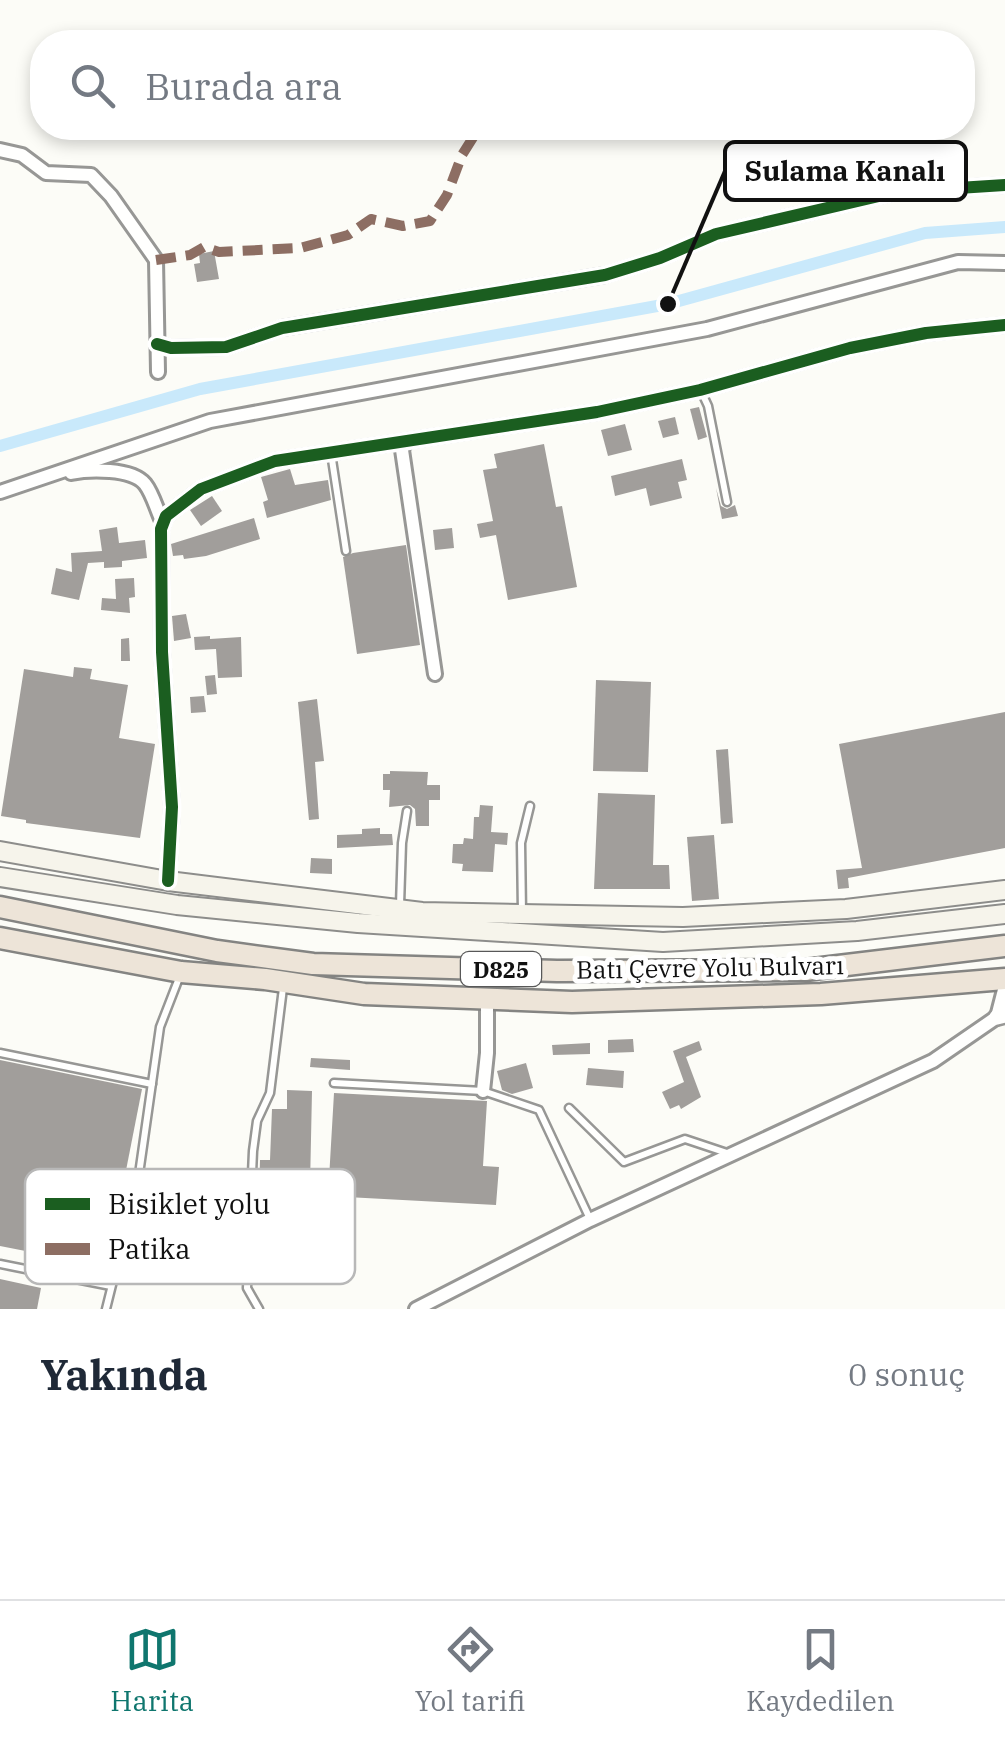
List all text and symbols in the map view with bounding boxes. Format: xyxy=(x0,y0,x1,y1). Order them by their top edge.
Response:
search box xyxy=(30,30,975,140)
icon: search xyxy=(65,58,120,113)
text: Burada ara xyxy=(145,61,342,110)
callout: Sulama Kanalı xyxy=(725,142,966,200)
text: Sulama Kanalı xyxy=(745,152,945,189)
street label: Batı Çevre Yolu Bulvarı xyxy=(576,948,844,986)
road number: D825 xyxy=(461,952,541,986)
legend xyxy=(25,1169,355,1284)
text: Bisiklet yolu xyxy=(108,1185,270,1222)
text: Patika xyxy=(108,1230,190,1267)
text: Yakında xyxy=(40,1347,208,1402)
text: 0 sonuç xyxy=(848,1353,965,1395)
tab: Harita xyxy=(110,1622,194,1719)
tab: Yol tarifi xyxy=(415,1622,525,1719)
tab: Kaydedilen xyxy=(746,1622,895,1719)

